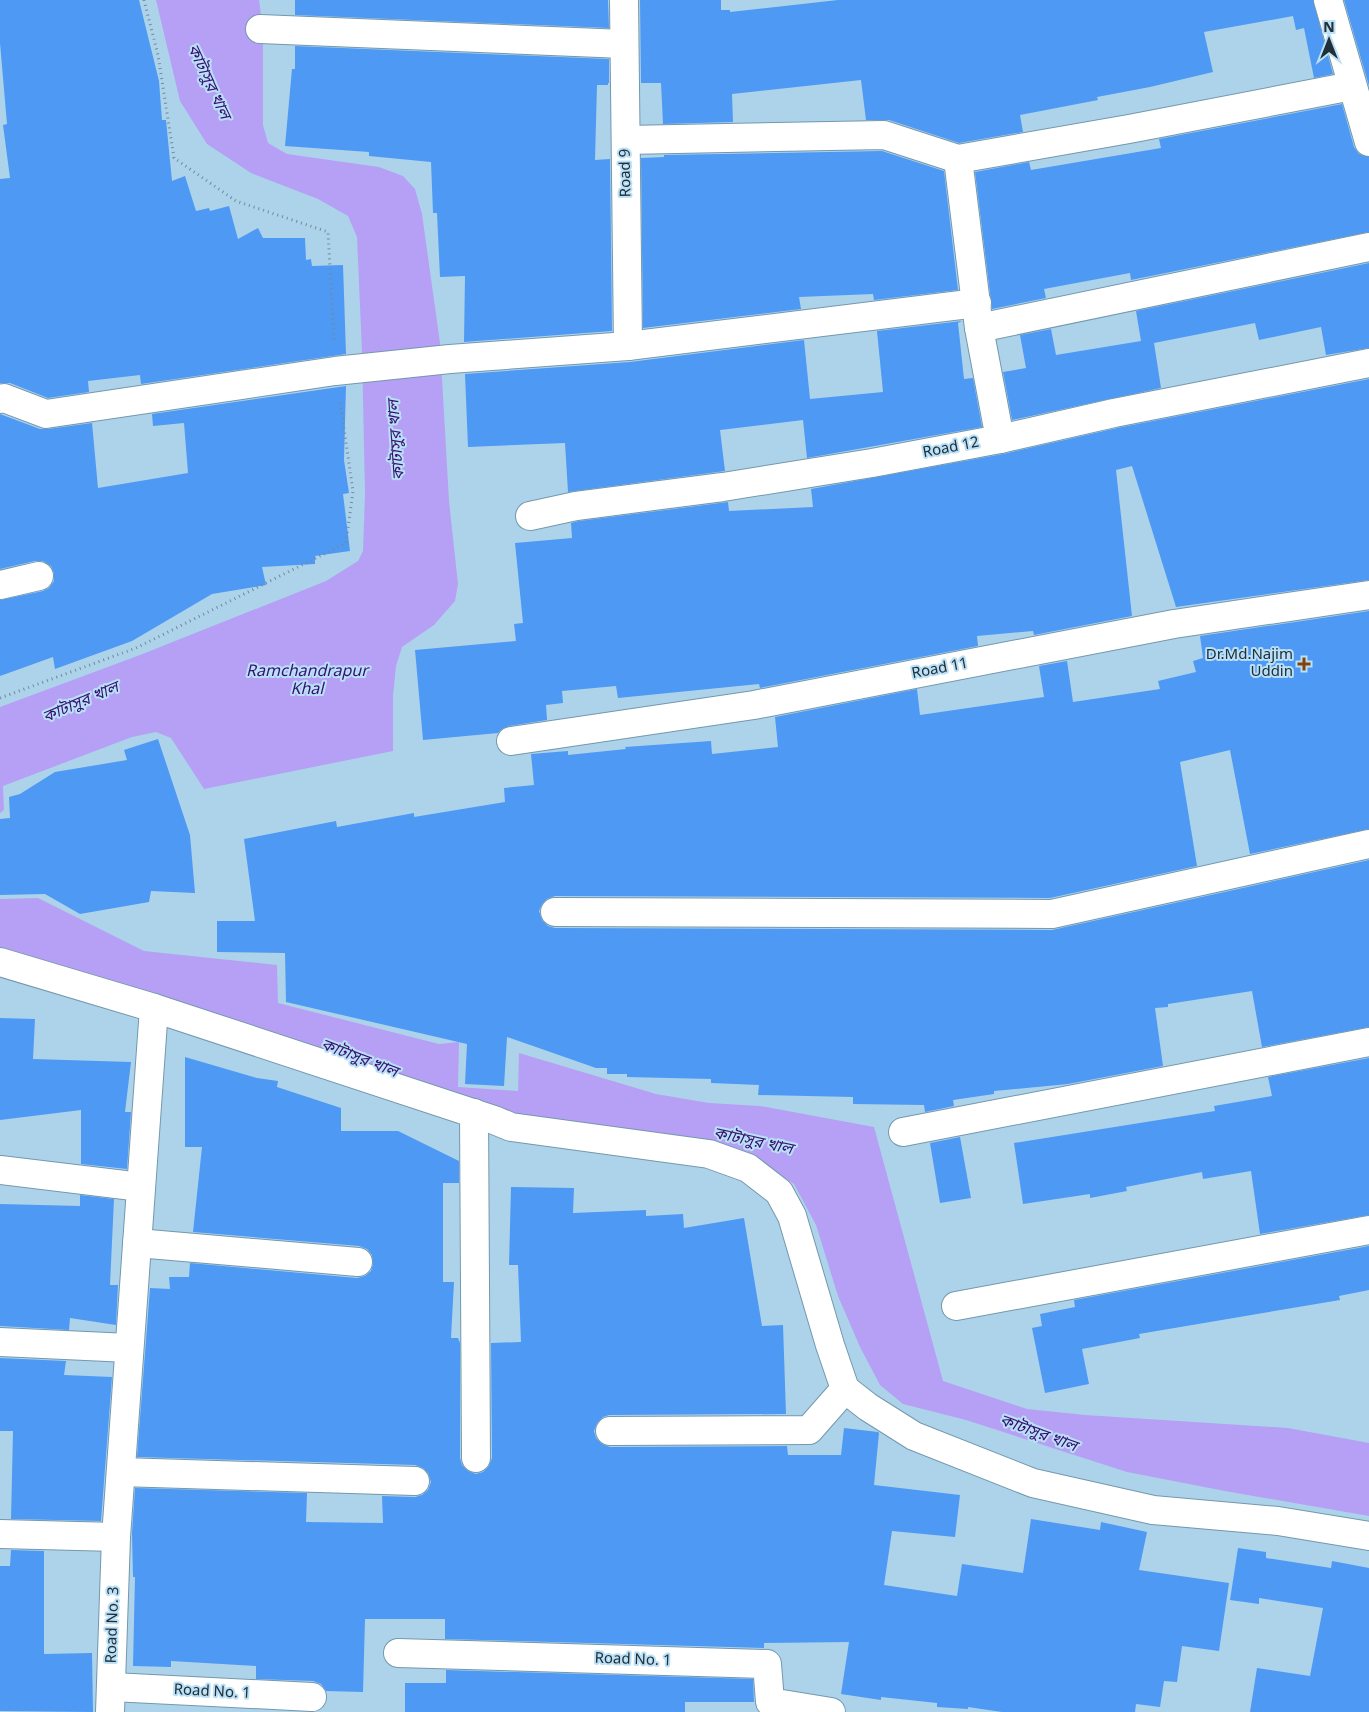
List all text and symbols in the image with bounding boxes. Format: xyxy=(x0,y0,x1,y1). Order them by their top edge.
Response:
north arrow xyxy=(1304,15,1354,65)
text: N xyxy=(1323,19,1335,38)
water label: কাটাসুর খাল xyxy=(181,41,236,126)
street label: Road 9 xyxy=(616,149,636,197)
water label: কাটাসুর খাল xyxy=(383,396,411,481)
street label: Road 12 xyxy=(921,433,981,463)
place label: Dr.Md.Najim Uddin xyxy=(1206,645,1293,682)
street label: Road 11 xyxy=(910,654,970,684)
marker: Dr.Md.Najim Uddin xyxy=(1297,657,1311,671)
water label: Ramchandrapur Khal xyxy=(246,661,370,701)
water label: কাটাসুর খাল xyxy=(40,676,125,729)
water label: কাটাসুর খাল xyxy=(318,1034,404,1085)
water label: কাটাসুর খাল xyxy=(711,1123,798,1162)
water label: কাটাসুর খাল xyxy=(996,1410,1083,1459)
street label: Road No. 3 xyxy=(102,1586,124,1664)
street label: Road No. 1 xyxy=(594,1649,672,1671)
street label: Road No. 1 xyxy=(173,1680,251,1704)

